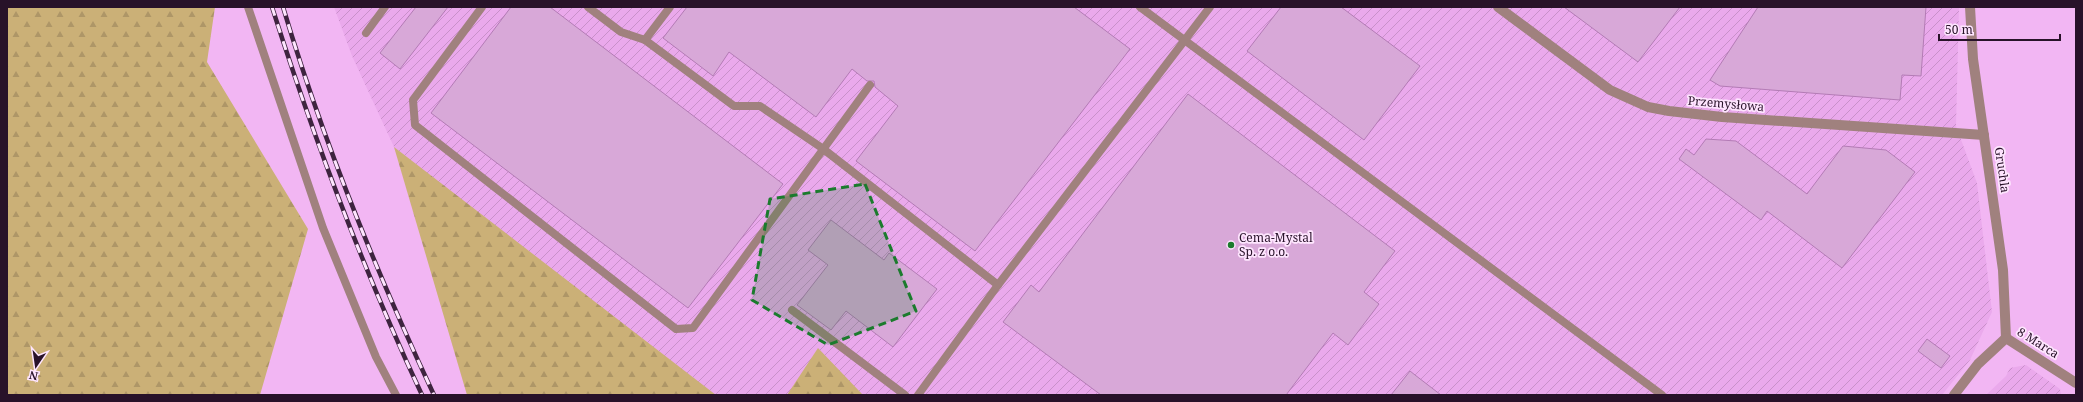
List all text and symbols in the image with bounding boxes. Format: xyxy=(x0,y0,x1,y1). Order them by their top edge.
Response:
scale bar xyxy=(1939,16,2060,42)
text: 50 m xyxy=(1945,21,1973,38)
street label: Przemysłowa xyxy=(1687,92,1765,115)
street label: Gruchla xyxy=(1991,146,2014,194)
place label: Cema-Mystal Sp. z o.o. xyxy=(1239,229,1313,260)
marker: Cema-Mystal Sp. z o.o. xyxy=(1226,240,1236,250)
street label: 8 Marca xyxy=(2014,323,2063,362)
north arrow xyxy=(16,346,56,386)
text: N xyxy=(27,368,40,385)

